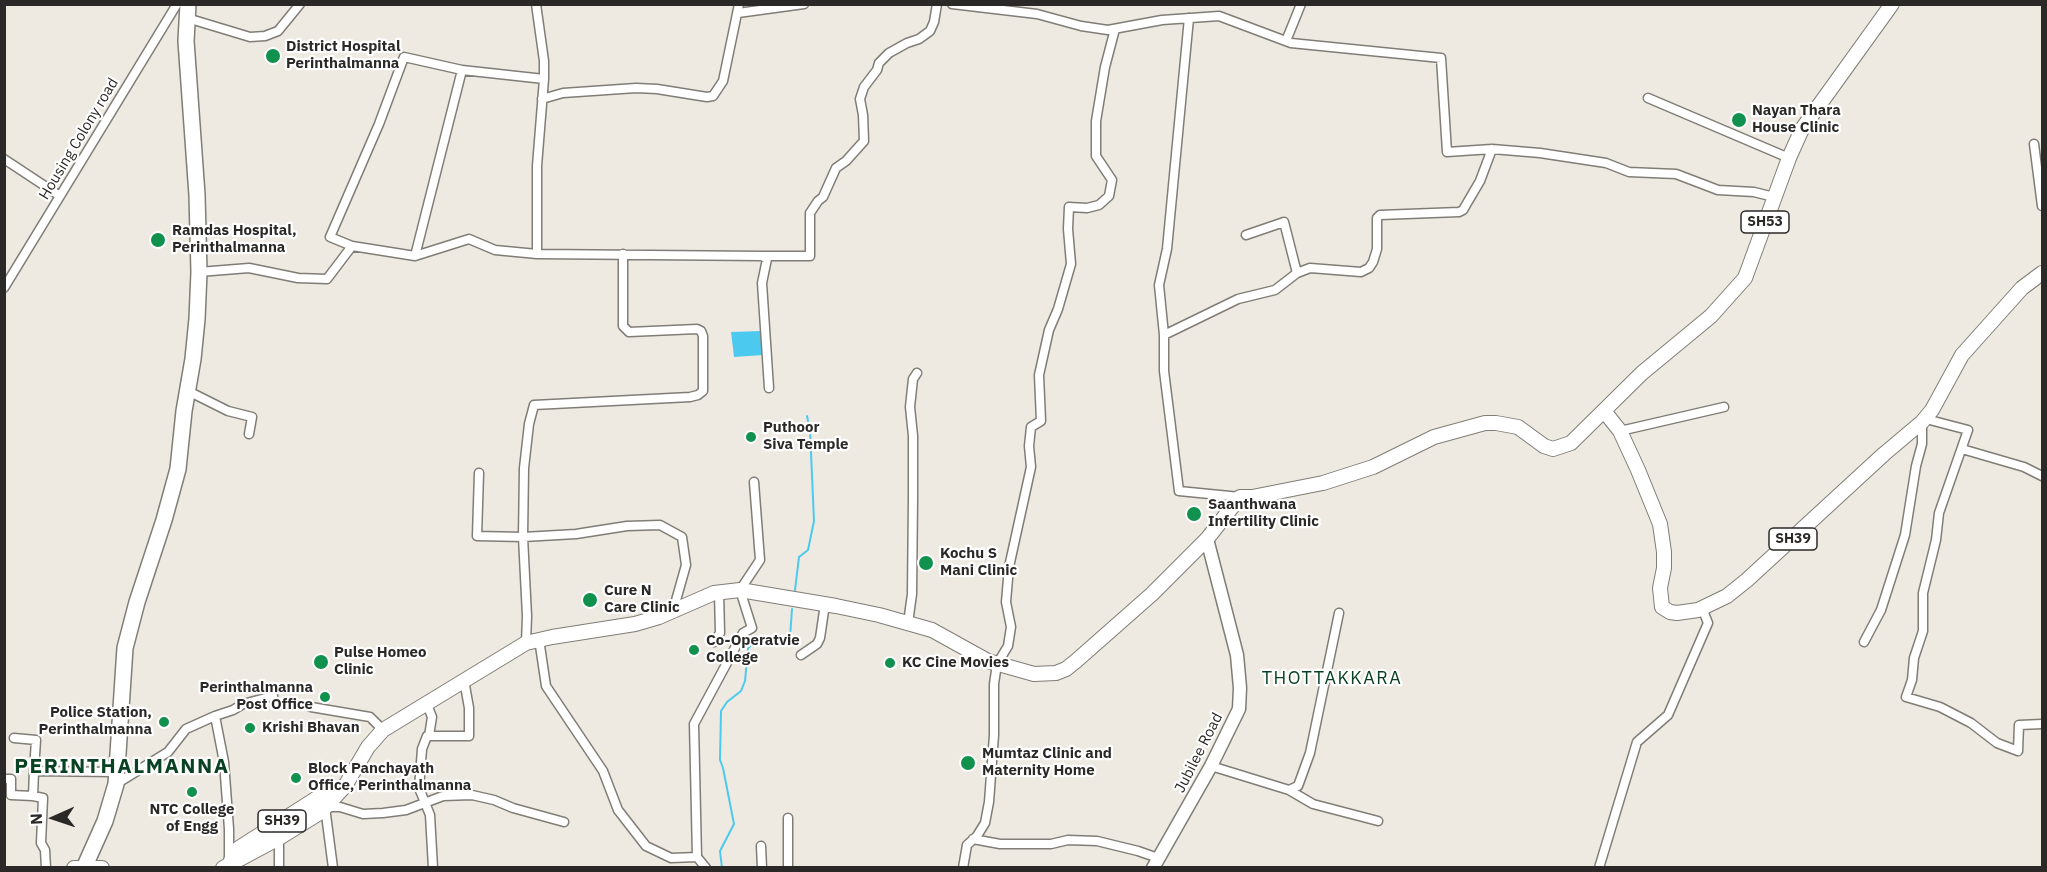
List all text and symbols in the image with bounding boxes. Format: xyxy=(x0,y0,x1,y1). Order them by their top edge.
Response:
place label: District Hospital Perinthalmanna xyxy=(286,38,400,73)
marker: District Hospital Perinthalmanna xyxy=(264,47,282,65)
street label: Housing Colony road xyxy=(36,75,122,203)
place label: Nayan Thara House Clinic xyxy=(1752,102,1841,137)
marker: Nayan Thara House Clinic xyxy=(1730,111,1748,129)
road number: SH53 xyxy=(1741,211,1789,233)
place label: Ramdas Hospital, Perinthalmanna xyxy=(172,222,297,257)
marker: Ramdas Hospital, Perinthalmanna xyxy=(149,231,167,249)
place label: Puthoor Siva Temple xyxy=(763,419,848,454)
marker: Puthoor Siva Temple xyxy=(744,430,758,444)
place label: Saanthwana Infertility Clinic xyxy=(1208,496,1319,531)
marker: Saanthwana Infertility Clinic xyxy=(1185,505,1203,523)
road number: SH39 xyxy=(1769,528,1817,550)
place label: Kochu S Mani Clinic xyxy=(940,545,1017,580)
marker: Kochu S Mani Clinic xyxy=(917,554,935,572)
place label: Cure N Care Clinic xyxy=(604,582,680,617)
marker: Cure N Care Clinic xyxy=(581,591,599,609)
place label: Co-Operatvie College xyxy=(706,632,800,667)
marker: Co-Operatvie College xyxy=(687,643,701,657)
place label: Pulse Homeo Clinic xyxy=(334,644,426,679)
marker: Pulse Homeo Clinic xyxy=(312,653,330,671)
place label: KC Cine Movies xyxy=(902,654,1009,672)
marker: KC Cine Movies xyxy=(883,656,897,670)
district label: THOTTAKKARA xyxy=(1262,668,1402,690)
place label: Perinthalmanna Post Office xyxy=(200,679,313,714)
marker: Perinthalmanna Post Office xyxy=(318,690,332,704)
place label: Police Station, Perinthalmanna xyxy=(39,704,152,739)
street label: Jubilee Road xyxy=(1171,710,1227,796)
marker: Police Station, Perinthalmanna xyxy=(157,715,171,729)
place label: Krishi Bhavan xyxy=(262,719,360,737)
marker: Krishi Bhavan xyxy=(243,721,257,735)
place label: Mumtaz Clinic and Maternity Home xyxy=(982,745,1112,780)
district label: PERINTHALMANNA xyxy=(14,754,230,780)
marker: Mumtaz Clinic and Maternity Home xyxy=(959,754,977,772)
place label: Block Panchayath Office, Perinthalmanna xyxy=(308,760,471,795)
marker: Block Panchayath Office, Perinthalmanna xyxy=(289,771,303,785)
marker: NTC College of Engg xyxy=(185,785,199,799)
north arrow xyxy=(24,788,84,848)
place label: NTC College of Engg xyxy=(150,801,234,836)
road number: SH39 xyxy=(258,810,306,832)
text: N xyxy=(26,813,46,825)

